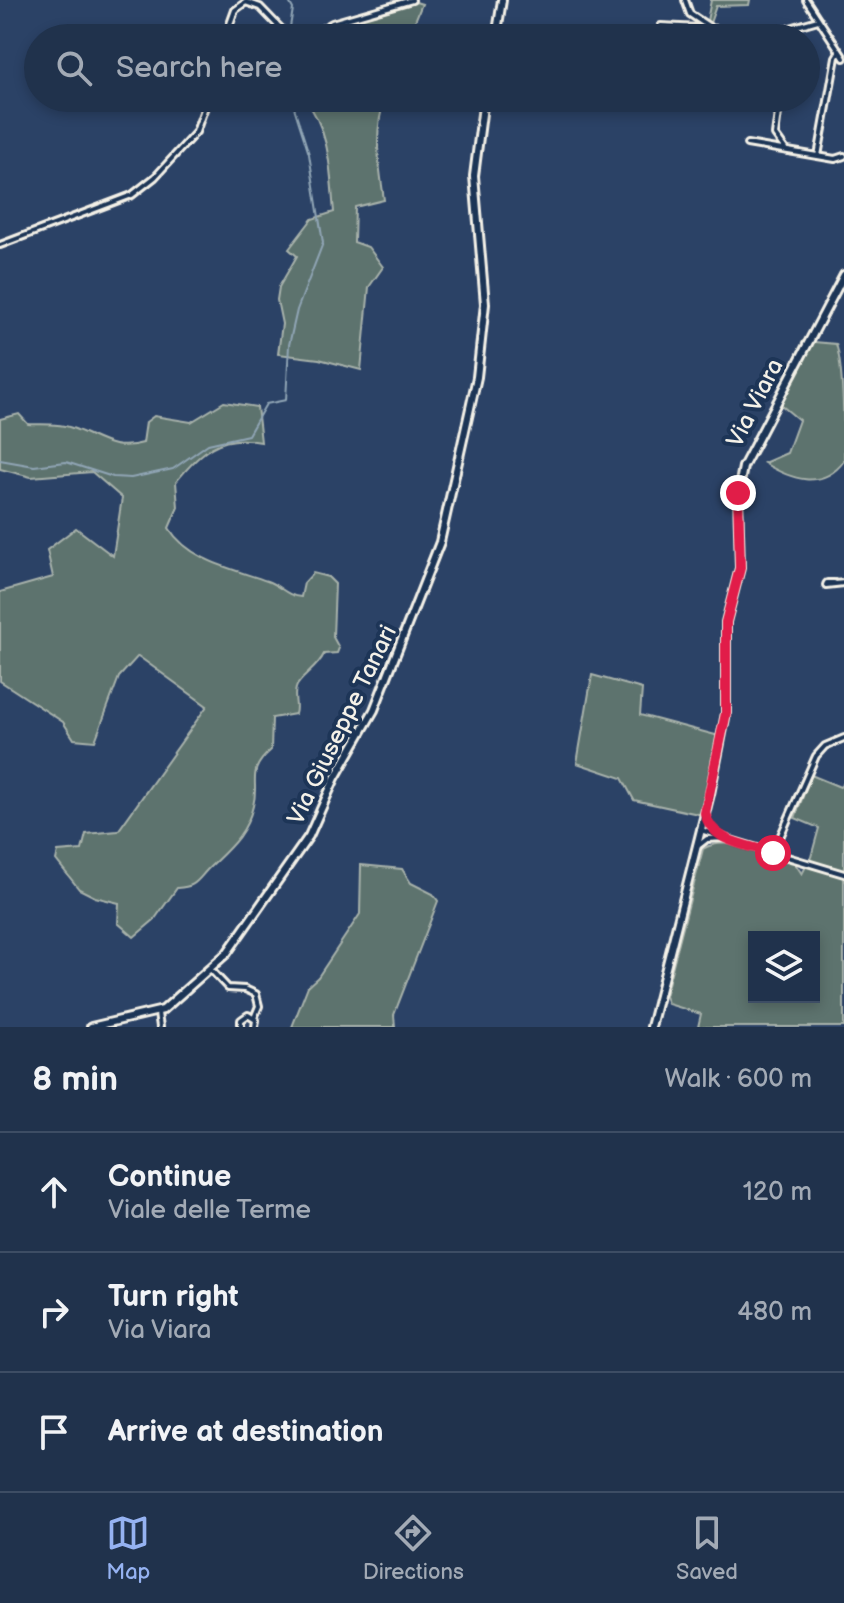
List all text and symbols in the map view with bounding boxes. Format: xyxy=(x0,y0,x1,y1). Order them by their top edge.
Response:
search box xyxy=(24,24,820,112)
icon: search xyxy=(52,46,96,90)
text: Search here xyxy=(116,50,282,86)
street label: Via Viara xyxy=(720,354,790,452)
route end xyxy=(720,475,756,511)
street label: Via Giuseppe Tanari xyxy=(281,621,403,829)
route start xyxy=(755,835,791,871)
map controls xyxy=(748,931,820,1003)
button: layers xyxy=(748,931,820,1003)
text: 8 min xyxy=(32,1059,118,1100)
text: Walk · 600 m xyxy=(665,1064,812,1095)
text: Continue xyxy=(108,1159,231,1195)
icon: ahead xyxy=(32,1170,76,1214)
text: 120 m xyxy=(743,1177,812,1208)
text: Viale delle Terme xyxy=(108,1195,311,1226)
text: Turn right xyxy=(108,1279,239,1315)
icon: right xyxy=(32,1290,76,1334)
text: 480 m xyxy=(737,1297,812,1328)
text: Via Viara xyxy=(108,1315,212,1346)
icon: arrive xyxy=(32,1410,76,1454)
text: Arrive at destination xyxy=(108,1414,384,1450)
tab: Map xyxy=(106,1511,150,1586)
tab: Directions xyxy=(363,1511,464,1586)
tab: Saved xyxy=(676,1511,738,1586)

